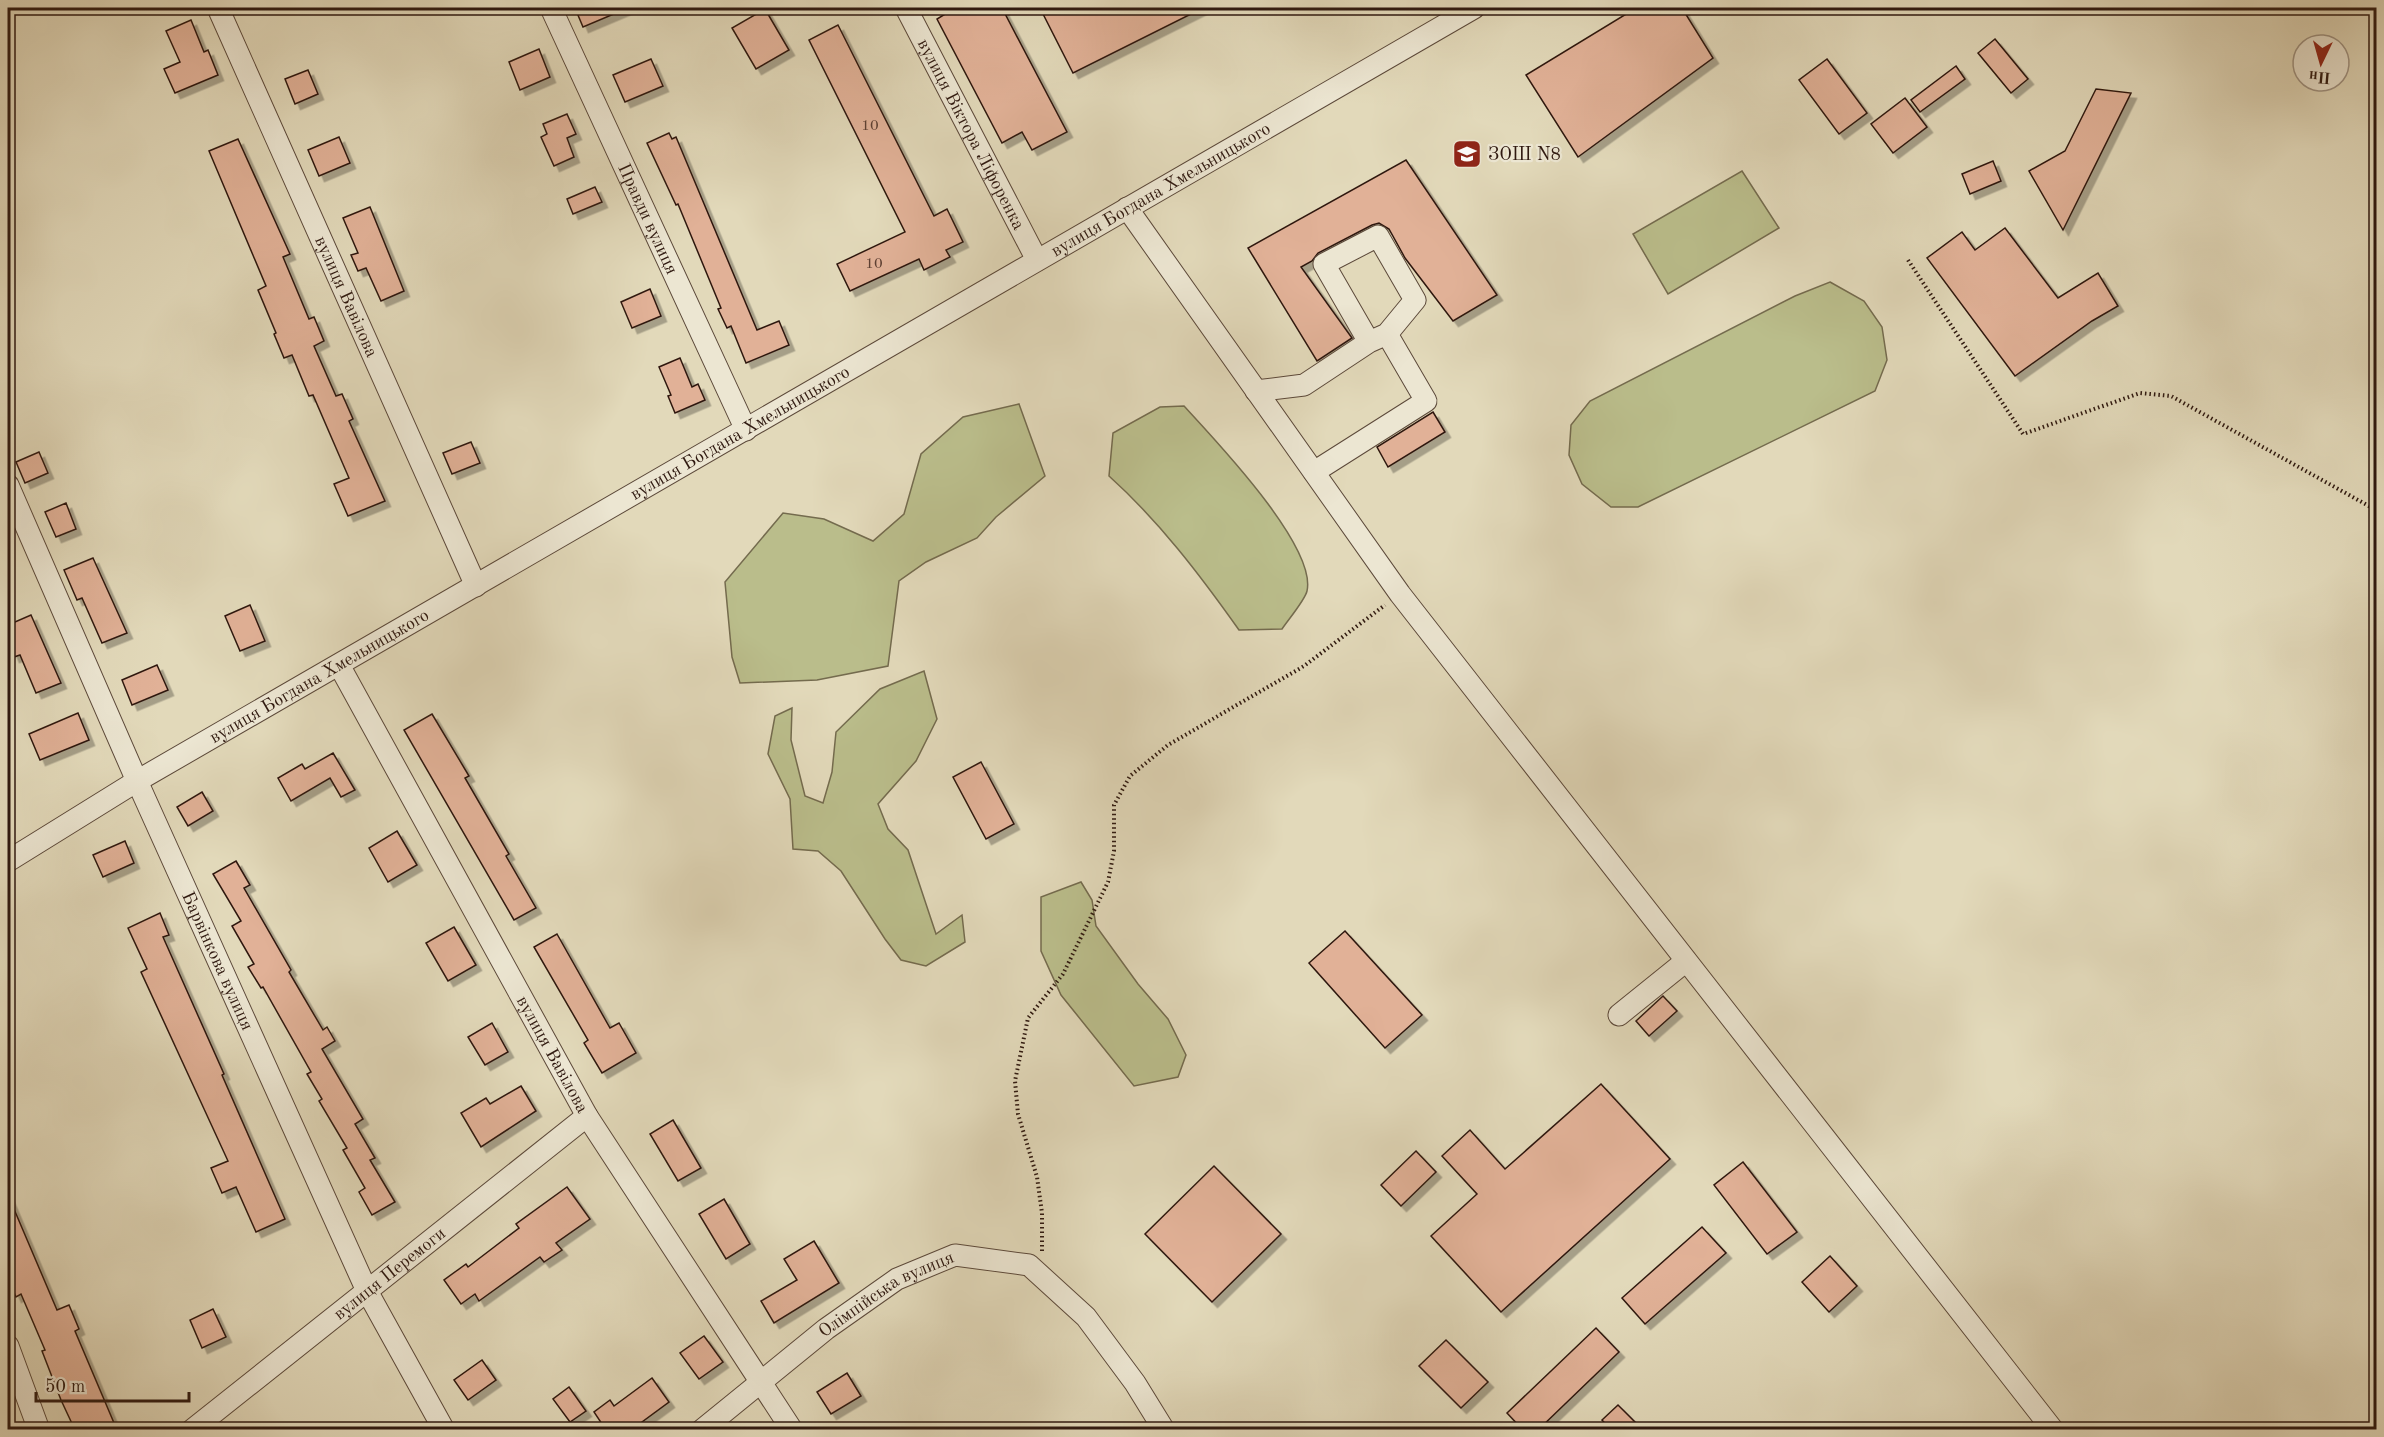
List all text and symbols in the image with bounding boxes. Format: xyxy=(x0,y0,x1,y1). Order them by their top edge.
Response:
north arrow xyxy=(2291,33,2351,93)
street label: вулиця Віктора Ліфоренка xyxy=(914,36,1028,233)
text: Пн xyxy=(2308,67,2332,85)
house number: 10 xyxy=(861,119,879,134)
street label: вулиця Богдана Хмельницького xyxy=(1048,120,1274,261)
school or university icon: ЗОШ N8 xyxy=(1451,138,1483,170)
place label: ЗОШ N8 xyxy=(1488,146,1561,164)
street label: Правди вулиця xyxy=(614,161,681,277)
street label: вулиця Вавілова xyxy=(311,234,381,360)
house number: 10 xyxy=(865,257,883,272)
street label: вулиця Богдана Хмельницького xyxy=(627,363,853,504)
street label: вулиця Богдана Хмельницького xyxy=(207,606,432,747)
street label: Барвінкова вулиця xyxy=(178,889,256,1033)
street label: вулиця Вавілова xyxy=(513,993,591,1116)
street label: вулиця Перемоги xyxy=(331,1224,449,1324)
street label: Олімпійська вулиця xyxy=(815,1249,957,1341)
scale bar xyxy=(36,1365,189,1403)
text: 50 m xyxy=(45,1378,85,1396)

